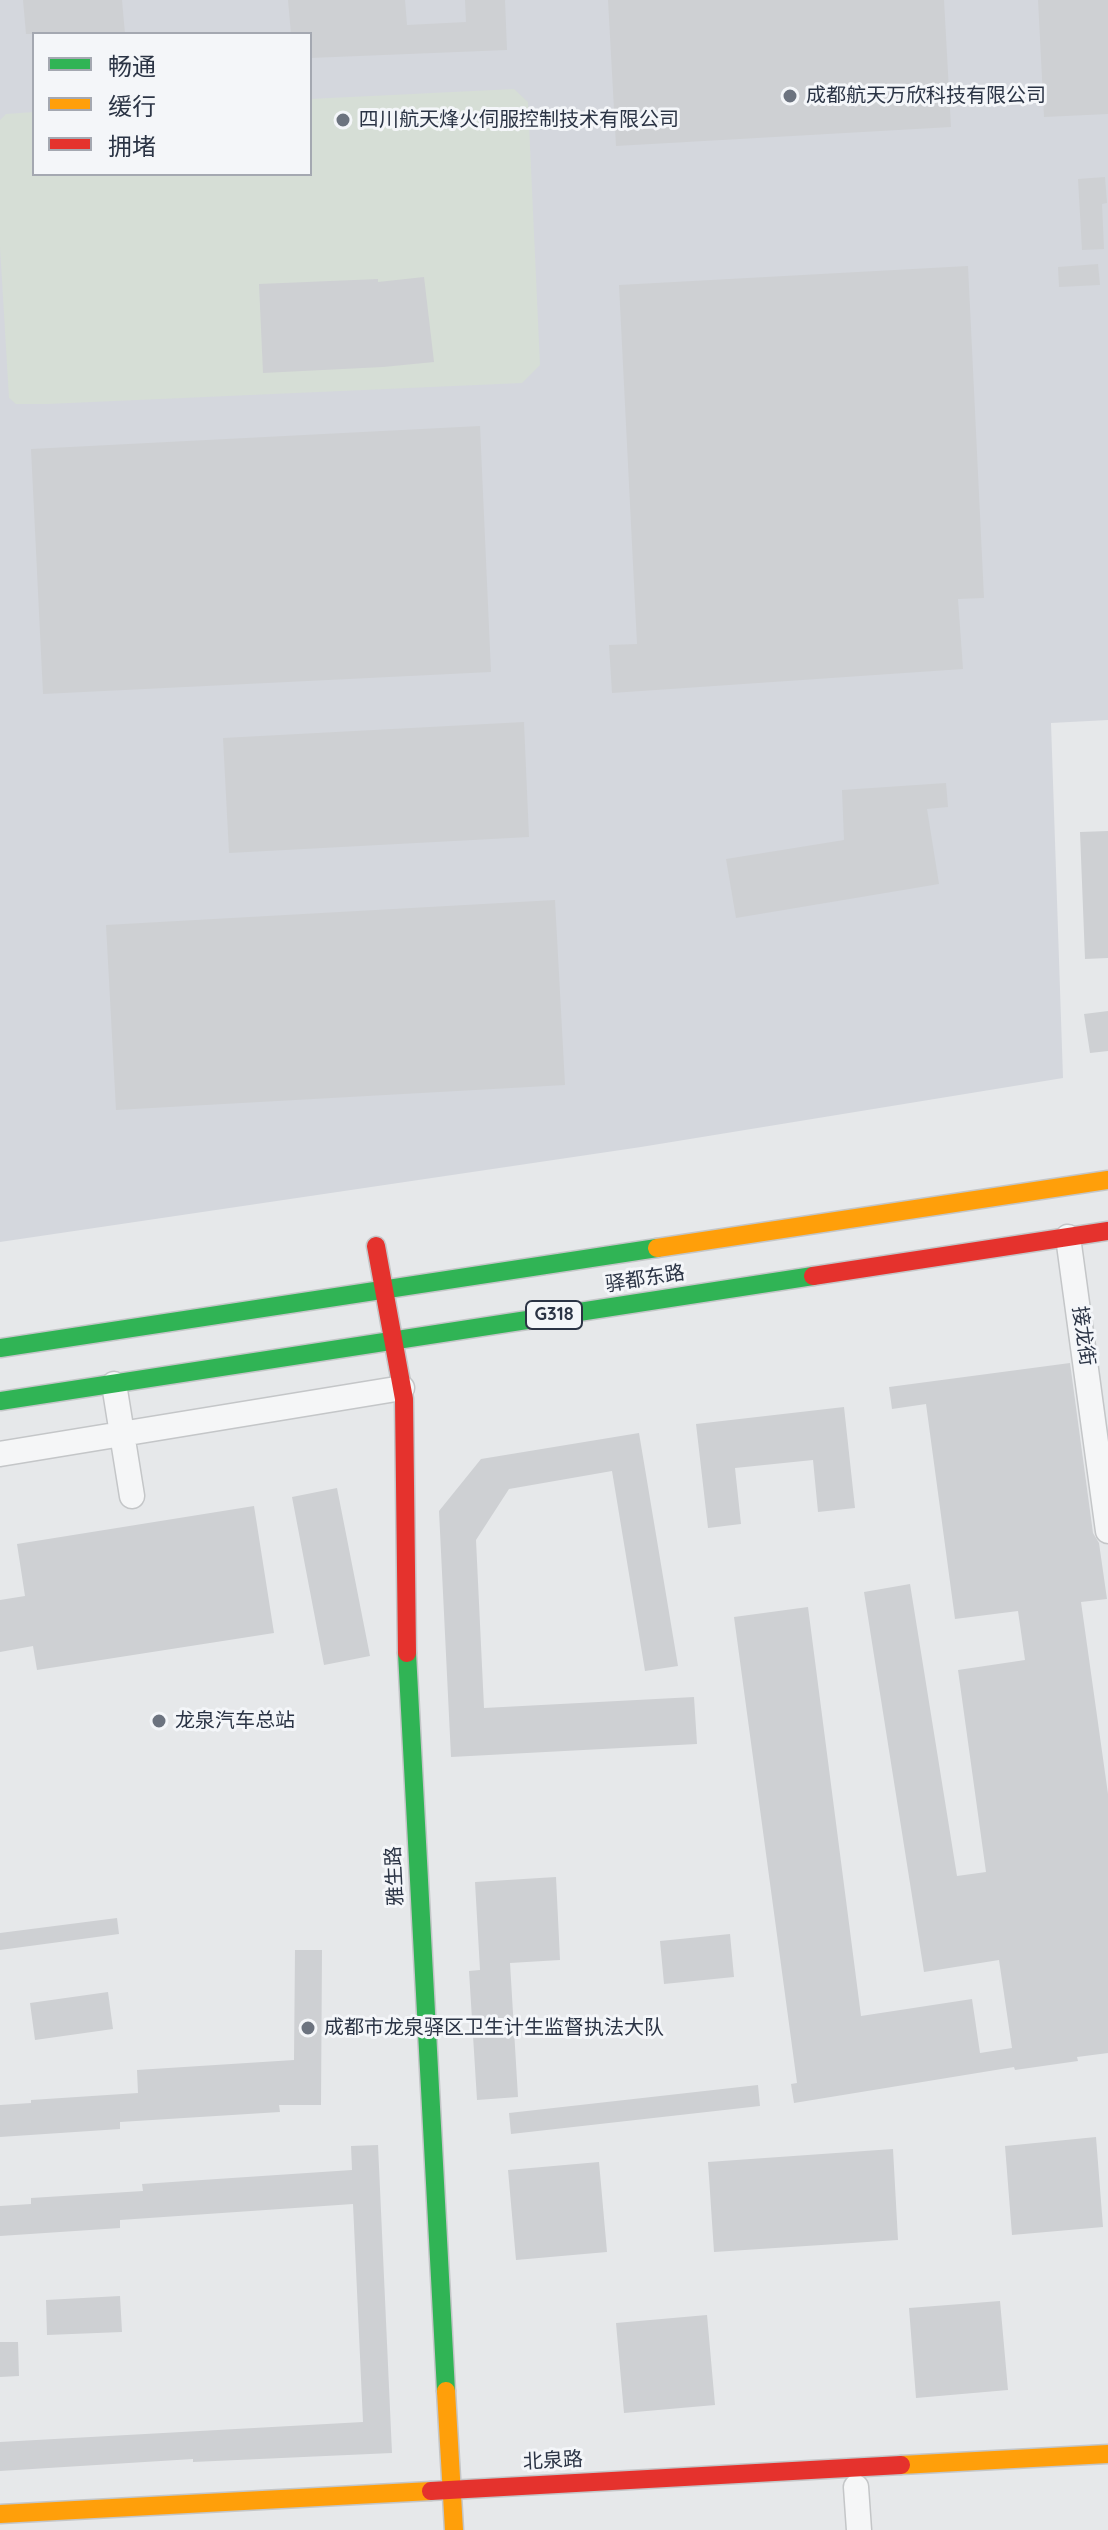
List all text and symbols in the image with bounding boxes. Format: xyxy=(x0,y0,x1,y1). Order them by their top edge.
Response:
legend xyxy=(32,32,312,176)
text: 畅通 xyxy=(108,51,156,81)
place label: 成都航天万欣科技有限公司 xyxy=(806,84,1046,108)
marker: 成都航天万欣科技有限公司 xyxy=(781,87,799,105)
text: 缓行 xyxy=(108,91,156,121)
place label: 四川航天烽火伺服控制技术有限公司 xyxy=(359,108,679,132)
marker: 四川航天烽火伺服控制技术有限公司 xyxy=(334,111,352,129)
text: 拥堵 xyxy=(108,131,156,161)
street label: 驿都东路 xyxy=(604,1261,686,1297)
road number: G318 xyxy=(526,1301,582,1329)
street label: 接龙街 xyxy=(1067,1305,1099,1367)
place label: 龙泉汽车总站 xyxy=(175,1709,295,1733)
marker: 龙泉汽车总站 xyxy=(150,1712,168,1730)
street label: 雅生路 xyxy=(381,1845,409,1907)
place label: 成都市龙泉驿区卫生计生监督执法大队 xyxy=(324,2016,664,2040)
marker: 成都市龙泉驿区卫生计生监督执法大队 xyxy=(299,2019,317,2037)
street label: 北泉路 xyxy=(522,2447,584,2475)

